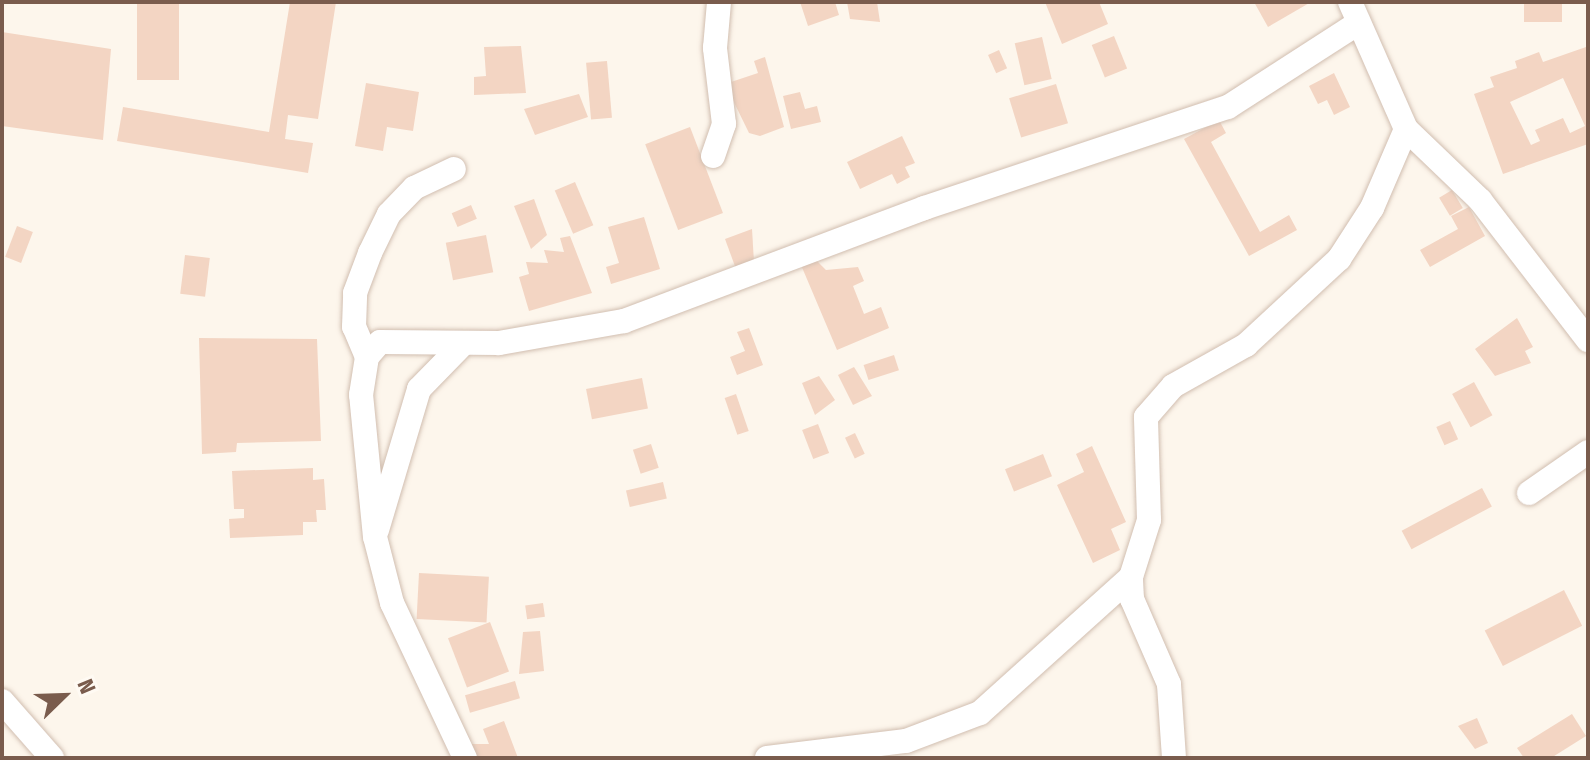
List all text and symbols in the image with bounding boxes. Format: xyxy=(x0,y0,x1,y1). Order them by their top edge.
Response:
north arrow xyxy=(24,656,104,736)
text: N xyxy=(72,675,102,698)

